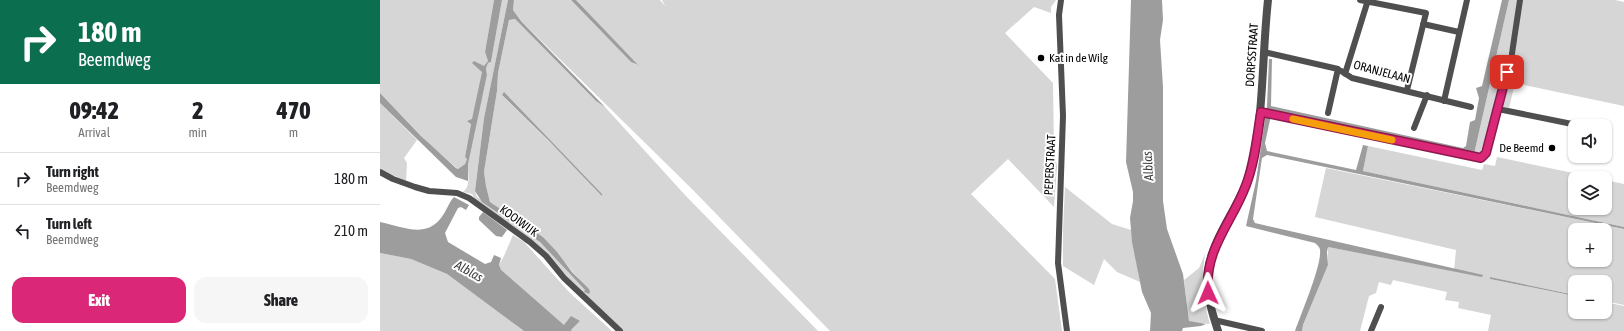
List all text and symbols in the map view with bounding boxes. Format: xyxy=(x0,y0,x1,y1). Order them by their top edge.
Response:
icon: right xyxy=(12,16,64,68)
text: 180 m xyxy=(78,16,141,48)
street label: DORPSSTRAAT xyxy=(1243,22,1261,87)
text: Beemdweg xyxy=(78,49,151,70)
place label: Kat in de Wilg xyxy=(1049,51,1109,65)
marker: Kat in de Wilg xyxy=(1036,53,1046,63)
pin xyxy=(1490,55,1524,89)
street label: ORANJELAAN xyxy=(1352,58,1412,86)
icon: arrive xyxy=(1496,61,1518,83)
text: 09:42 xyxy=(70,97,119,124)
text: 2 xyxy=(192,97,203,124)
text: 470 xyxy=(277,97,310,124)
map controls xyxy=(1568,119,1612,319)
button: sound xyxy=(1568,119,1612,163)
text: Arrival xyxy=(78,125,110,140)
text: min xyxy=(188,125,207,140)
text: m xyxy=(289,125,298,140)
street label: PEPERSTRAAT xyxy=(1041,134,1059,196)
place label: De Beemd xyxy=(1499,141,1544,155)
marker: De Beemd xyxy=(1547,143,1557,153)
water label: Alblas xyxy=(1139,150,1157,182)
text: Turn right xyxy=(46,163,99,180)
icon: right xyxy=(12,168,34,190)
text: 180 m xyxy=(334,170,368,187)
button: layers xyxy=(1568,171,1612,215)
text: Beemdweg xyxy=(46,180,99,195)
street label: KOOIWIJK xyxy=(497,202,541,240)
text: Turn left xyxy=(46,215,92,232)
icon: left xyxy=(12,220,34,242)
text: 210 m xyxy=(334,222,368,239)
button: + xyxy=(1568,223,1612,267)
text: Beemdweg xyxy=(46,232,99,247)
water label: Alblas xyxy=(451,257,486,285)
position arrow xyxy=(1187,272,1229,314)
button: − xyxy=(1568,275,1612,319)
button: Exit xyxy=(12,277,186,323)
button: Share xyxy=(194,277,368,323)

